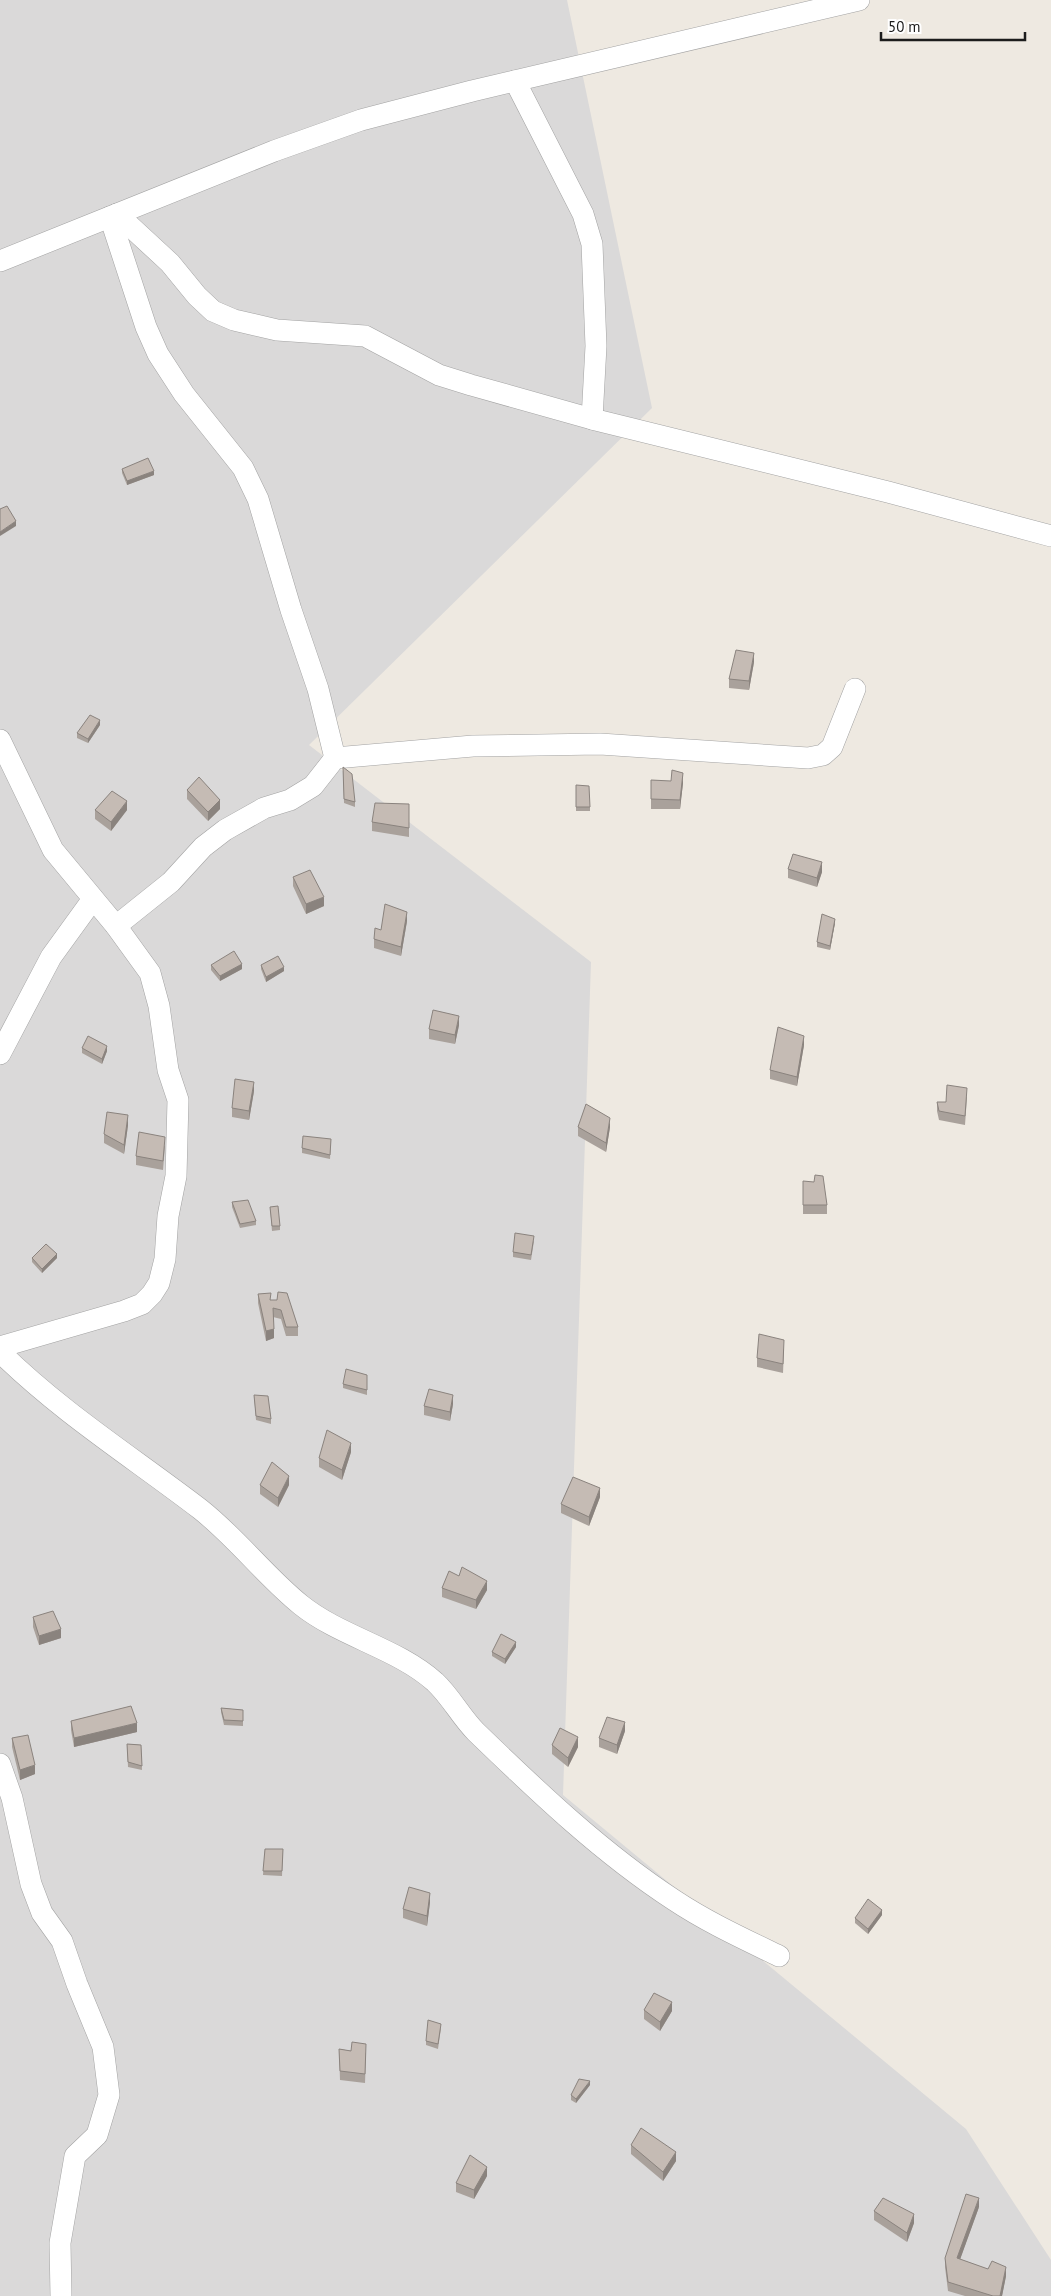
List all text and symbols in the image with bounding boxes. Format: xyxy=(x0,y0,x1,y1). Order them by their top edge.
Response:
scale bar xyxy=(881,10,1025,42)
text: 50 m xyxy=(888,17,921,36)

